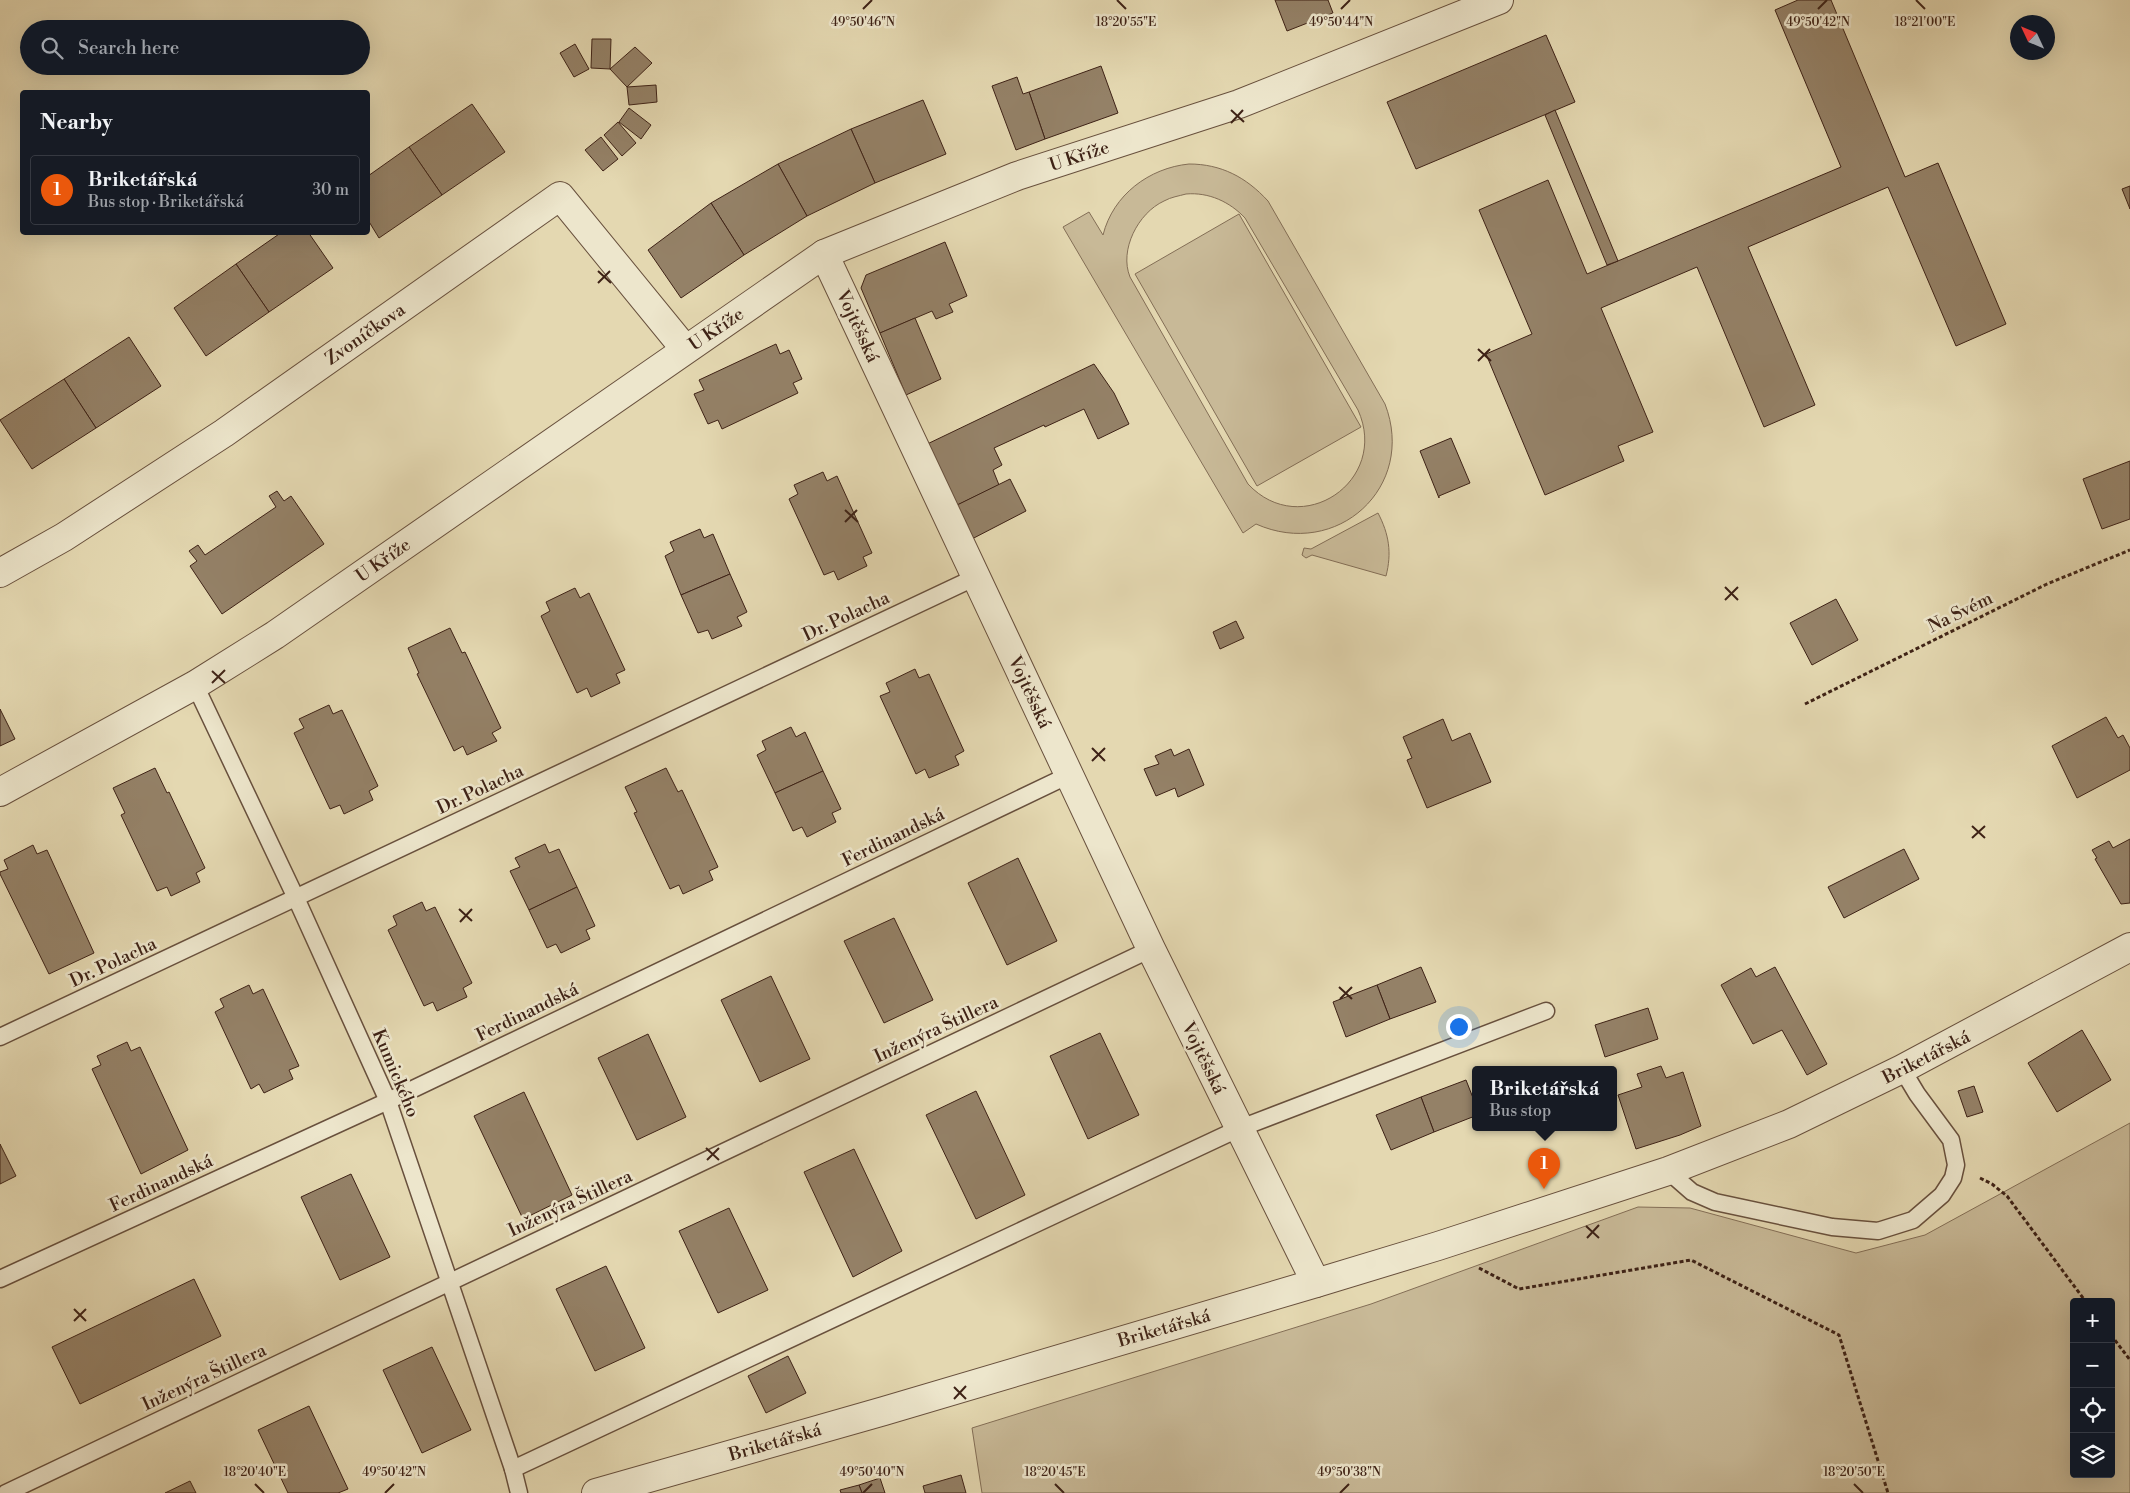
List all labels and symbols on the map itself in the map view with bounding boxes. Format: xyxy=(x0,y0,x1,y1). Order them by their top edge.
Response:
text: 49°50'46"N xyxy=(831,15,895,30)
text: 18°20'55"E xyxy=(1096,15,1156,30)
text: 49°50'44"N xyxy=(1309,15,1373,30)
text: 49°50'42"N xyxy=(1786,15,1850,30)
text: 18°21'00"E xyxy=(1895,15,1955,30)
north arrow xyxy=(2010,15,2055,60)
street label: U Kříže xyxy=(1046,136,1112,177)
street label: Vojtěšská xyxy=(830,285,885,367)
street label: Zvoníčkova xyxy=(321,298,411,370)
street label: U Kříže xyxy=(684,303,748,356)
street label: U Kříže xyxy=(351,533,415,588)
street label: Dr. Polacha xyxy=(799,586,894,647)
street label: Na Svém xyxy=(1924,587,1997,638)
street label: Vojtěšská xyxy=(1002,651,1057,733)
street label: Dr. Polacha xyxy=(433,759,528,820)
street label: Ferdinandská xyxy=(838,802,949,872)
street label: Dr. Polacha xyxy=(66,932,161,993)
street label: Ferdinandská xyxy=(472,977,583,1047)
street label: Inženýra Štillera xyxy=(870,990,1003,1068)
your location xyxy=(1446,1014,1472,1040)
street label: Vojtěšská xyxy=(1176,1017,1231,1099)
street label: Briketářská xyxy=(1878,1025,1975,1090)
street label: Kumického xyxy=(367,1026,424,1121)
pin: 1 xyxy=(1528,1148,1560,1189)
street label: Ferdinandská xyxy=(106,1149,217,1217)
street label: Inženýra Štillera xyxy=(504,1164,637,1242)
street label: Briketářská xyxy=(1114,1304,1214,1353)
street label: Inženýra Štillera xyxy=(138,1338,271,1416)
street label: Briketářská xyxy=(725,1418,825,1467)
text: 18°20'40"E xyxy=(224,1465,286,1480)
text: 49°50'42"N xyxy=(362,1465,426,1480)
text: 49°50'40"N xyxy=(840,1465,904,1480)
text: 18°20'45"E xyxy=(1025,1465,1085,1480)
text: 49°50'38"N xyxy=(1317,1465,1381,1480)
text: 18°20'50"E xyxy=(1823,1465,1885,1480)

